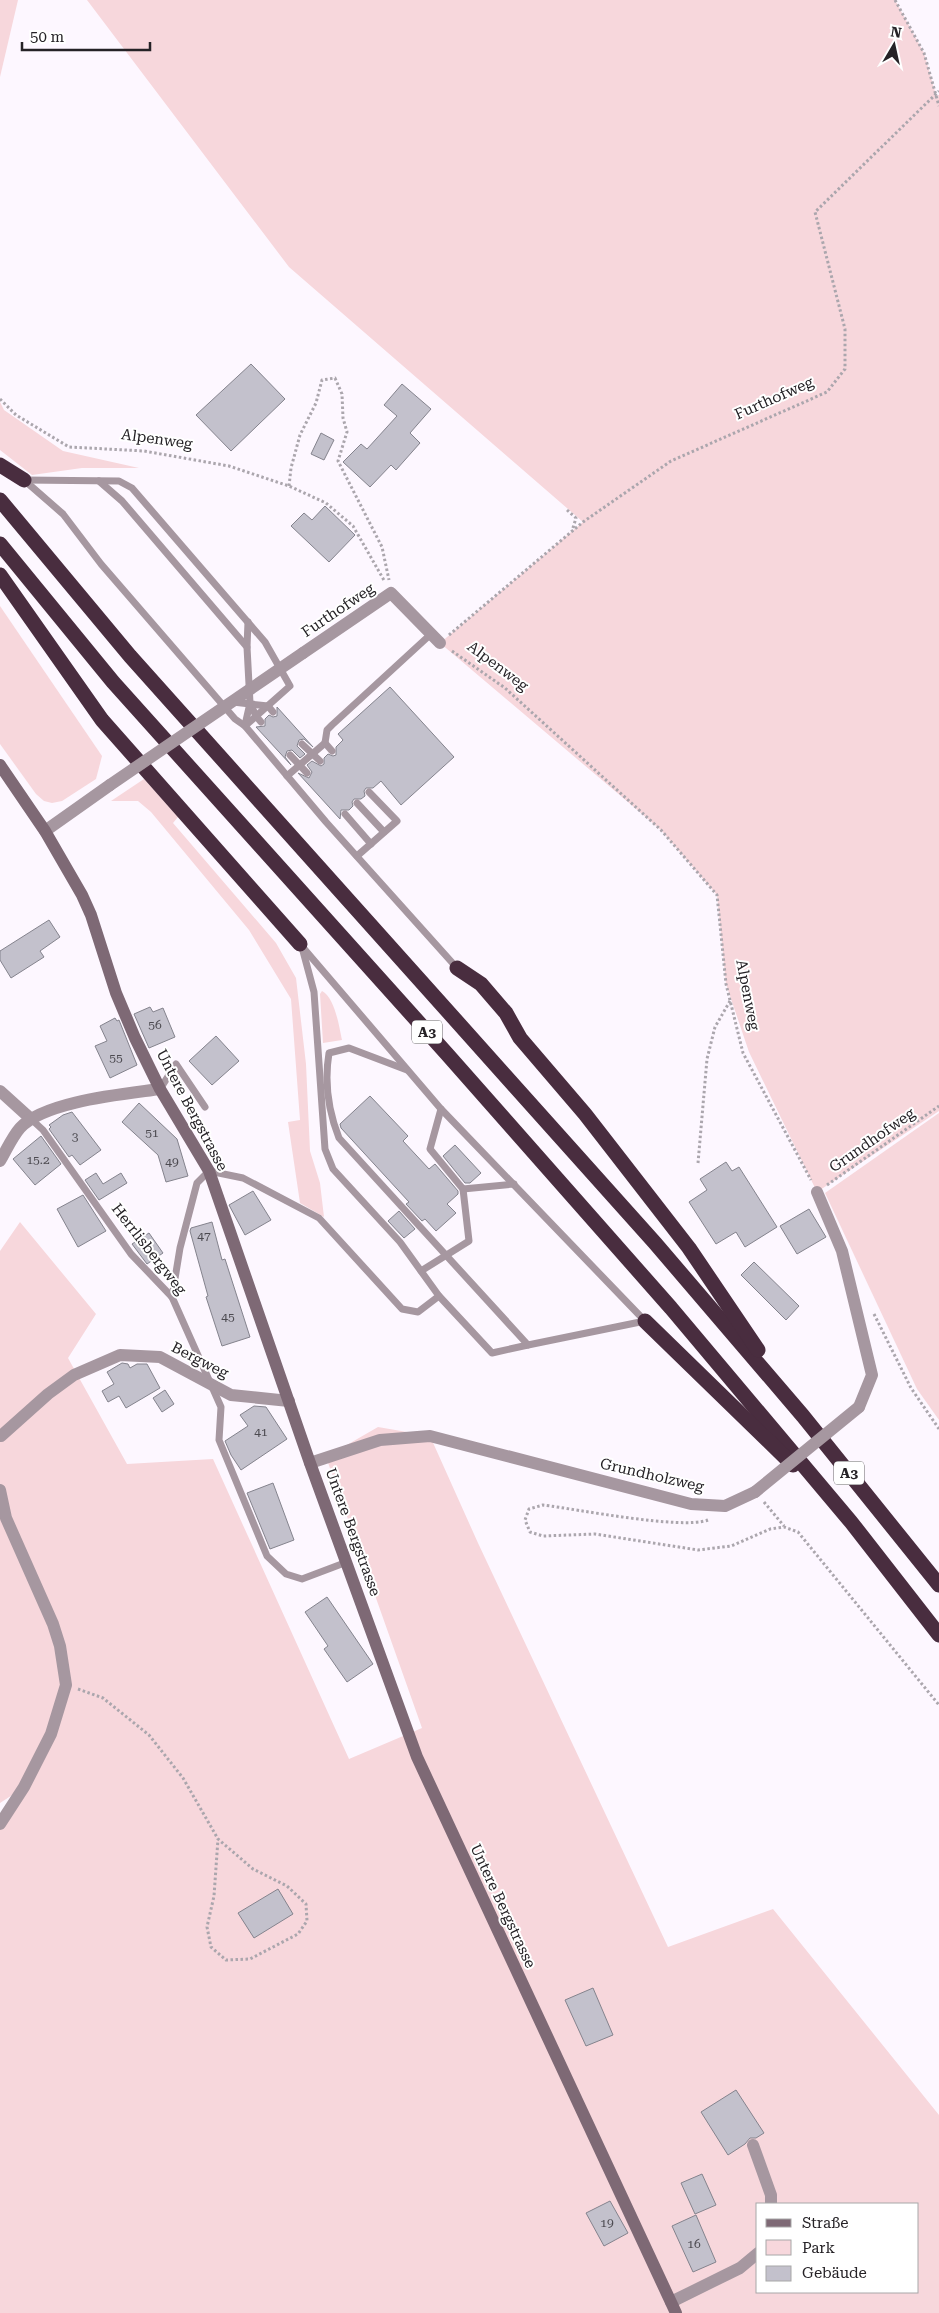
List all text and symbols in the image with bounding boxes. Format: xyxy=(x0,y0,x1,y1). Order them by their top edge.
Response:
scale bar xyxy=(22,20,150,52)
north arrow xyxy=(869,20,919,70)
text: N xyxy=(889,23,903,41)
text: 50 m xyxy=(30,28,65,46)
street label: Furthofweg xyxy=(732,372,817,423)
street label: Alpenweg xyxy=(120,425,194,453)
street label: Furthofweg xyxy=(298,579,378,641)
street label: Alpenweg xyxy=(464,637,532,695)
street label: Alpenweg xyxy=(732,958,764,1032)
house number: 56 xyxy=(148,1018,162,1032)
road number: A3 xyxy=(412,1020,442,1044)
street label: Untere Bergstrasse xyxy=(152,1046,232,1174)
house number: 55 xyxy=(109,1051,123,1065)
street label: Grundhofweg xyxy=(826,1104,919,1176)
house number: 51 xyxy=(145,1126,159,1140)
house number: 3 xyxy=(72,1130,79,1144)
house number: 15.2 xyxy=(26,1153,50,1167)
house number: 49 xyxy=(165,1155,179,1169)
street label: Herrlisbergweg xyxy=(108,1200,191,1299)
house number: 47 xyxy=(197,1229,211,1243)
house number: 45 xyxy=(221,1310,235,1324)
street label: Bergweg xyxy=(168,1338,232,1382)
house number: 41 xyxy=(254,1425,268,1439)
street label: Grundholzweg xyxy=(598,1454,706,1496)
road number: A3 xyxy=(834,1462,864,1485)
street label: Untere Bergstrasse xyxy=(321,1465,385,1599)
street label: Untere Bergstrasse xyxy=(466,1841,540,1971)
legend xyxy=(756,2203,919,2293)
text: Straße xyxy=(802,2214,849,2232)
house number: 19 xyxy=(600,2216,614,2230)
house number: 16 xyxy=(687,2237,701,2251)
text: Park xyxy=(802,2239,836,2257)
text: Gebäude xyxy=(802,2264,867,2282)

